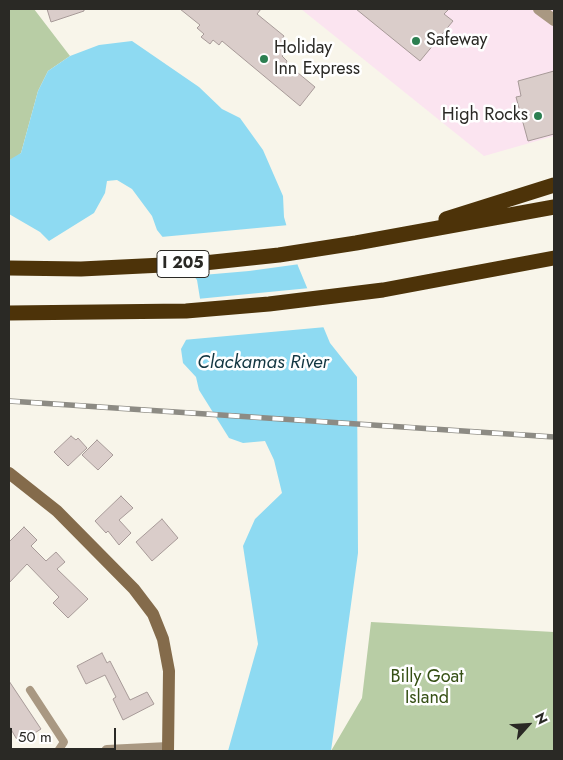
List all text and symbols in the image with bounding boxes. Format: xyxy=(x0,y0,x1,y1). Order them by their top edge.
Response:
place label: Safeway xyxy=(426,30,487,52)
marker: Safeway xyxy=(410,35,422,47)
place label: Holiday Inn Express xyxy=(274,38,360,80)
marker: Holiday Inn Express xyxy=(258,53,270,65)
place label: High Rocks xyxy=(442,105,528,127)
marker: High Rocks xyxy=(532,110,544,122)
road number: I 205 xyxy=(157,250,209,278)
water label: Clackamas River xyxy=(197,352,329,374)
park label: Billy Goat Island xyxy=(390,667,464,710)
north arrow xyxy=(503,700,553,750)
text: N xyxy=(530,709,553,728)
scale bar xyxy=(12,718,119,750)
text: 50 m xyxy=(18,726,52,748)

